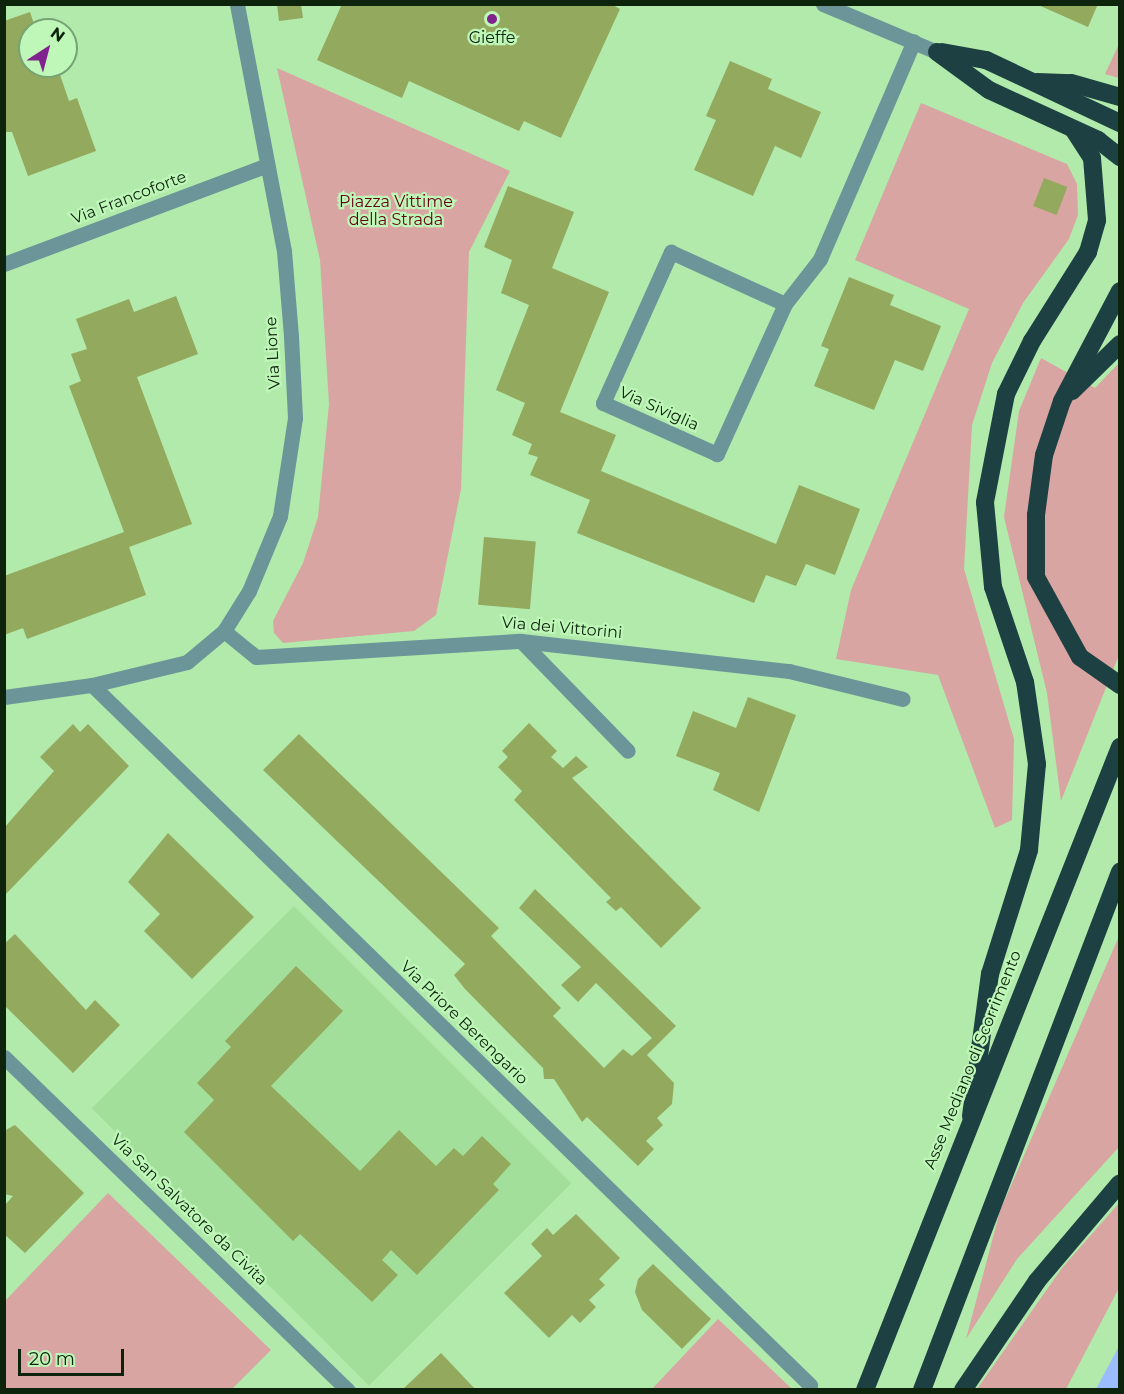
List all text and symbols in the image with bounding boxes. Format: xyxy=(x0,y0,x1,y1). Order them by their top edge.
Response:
marker: Gieffe xyxy=(485,12,499,26)
north arrow xyxy=(18,18,78,78)
text: N xyxy=(47,23,69,46)
place label: Gieffe xyxy=(469,28,515,48)
street label: Via Francoforte xyxy=(69,167,189,229)
park label: Piazza Vittime della Strada xyxy=(339,192,453,230)
street label: Via Lione xyxy=(262,316,284,390)
street label: Via Siviglia xyxy=(616,383,702,435)
street label: Via dei Vittorini xyxy=(501,613,623,643)
street label: Asse Mediano di Scorrimento xyxy=(920,948,1026,1172)
street label: Via Priore Berengario xyxy=(396,957,532,1089)
street label: Via San Salvatore da Civita xyxy=(107,1130,271,1290)
scale bar xyxy=(21,1337,128,1375)
text: 20 m xyxy=(29,1348,75,1370)

